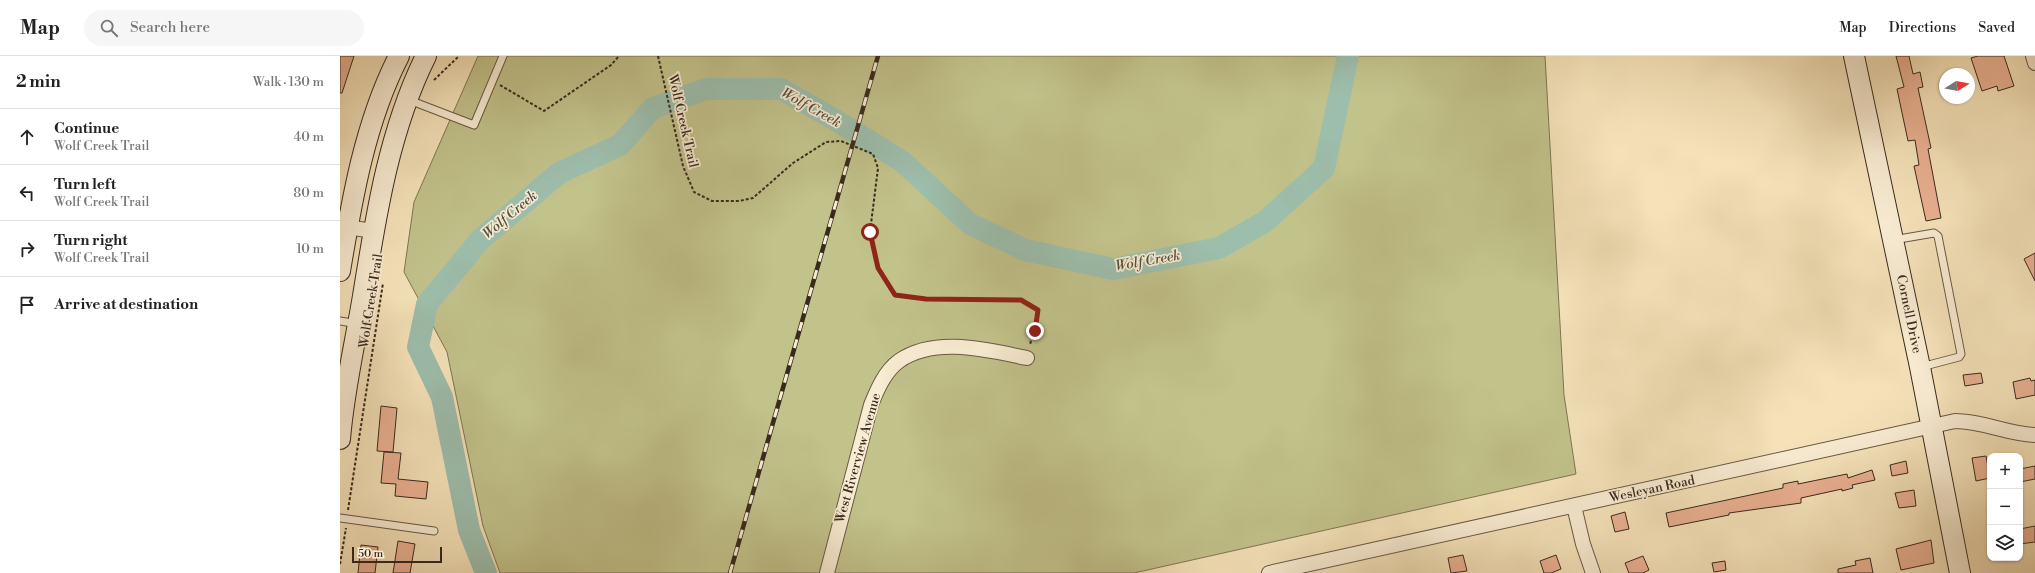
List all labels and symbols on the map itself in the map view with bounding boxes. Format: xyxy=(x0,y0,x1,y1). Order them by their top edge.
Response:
north arrow xyxy=(1939,68,1975,104)
street label: Wolf Creek Trail xyxy=(664,72,702,169)
water label: Wolf Creek xyxy=(778,84,844,132)
water label: Wolf Creek xyxy=(479,187,541,243)
route start xyxy=(861,223,879,241)
water label: Wolf Creek xyxy=(1114,246,1182,276)
street label: Wolf Creek Trail xyxy=(355,253,386,350)
street label: Cornell Drive xyxy=(1893,273,1925,355)
route end xyxy=(1026,322,1044,340)
street label: West Riverview Avenue xyxy=(831,391,884,526)
street label: Wesleyan Road xyxy=(1607,472,1697,506)
scale bar xyxy=(352,545,442,564)

